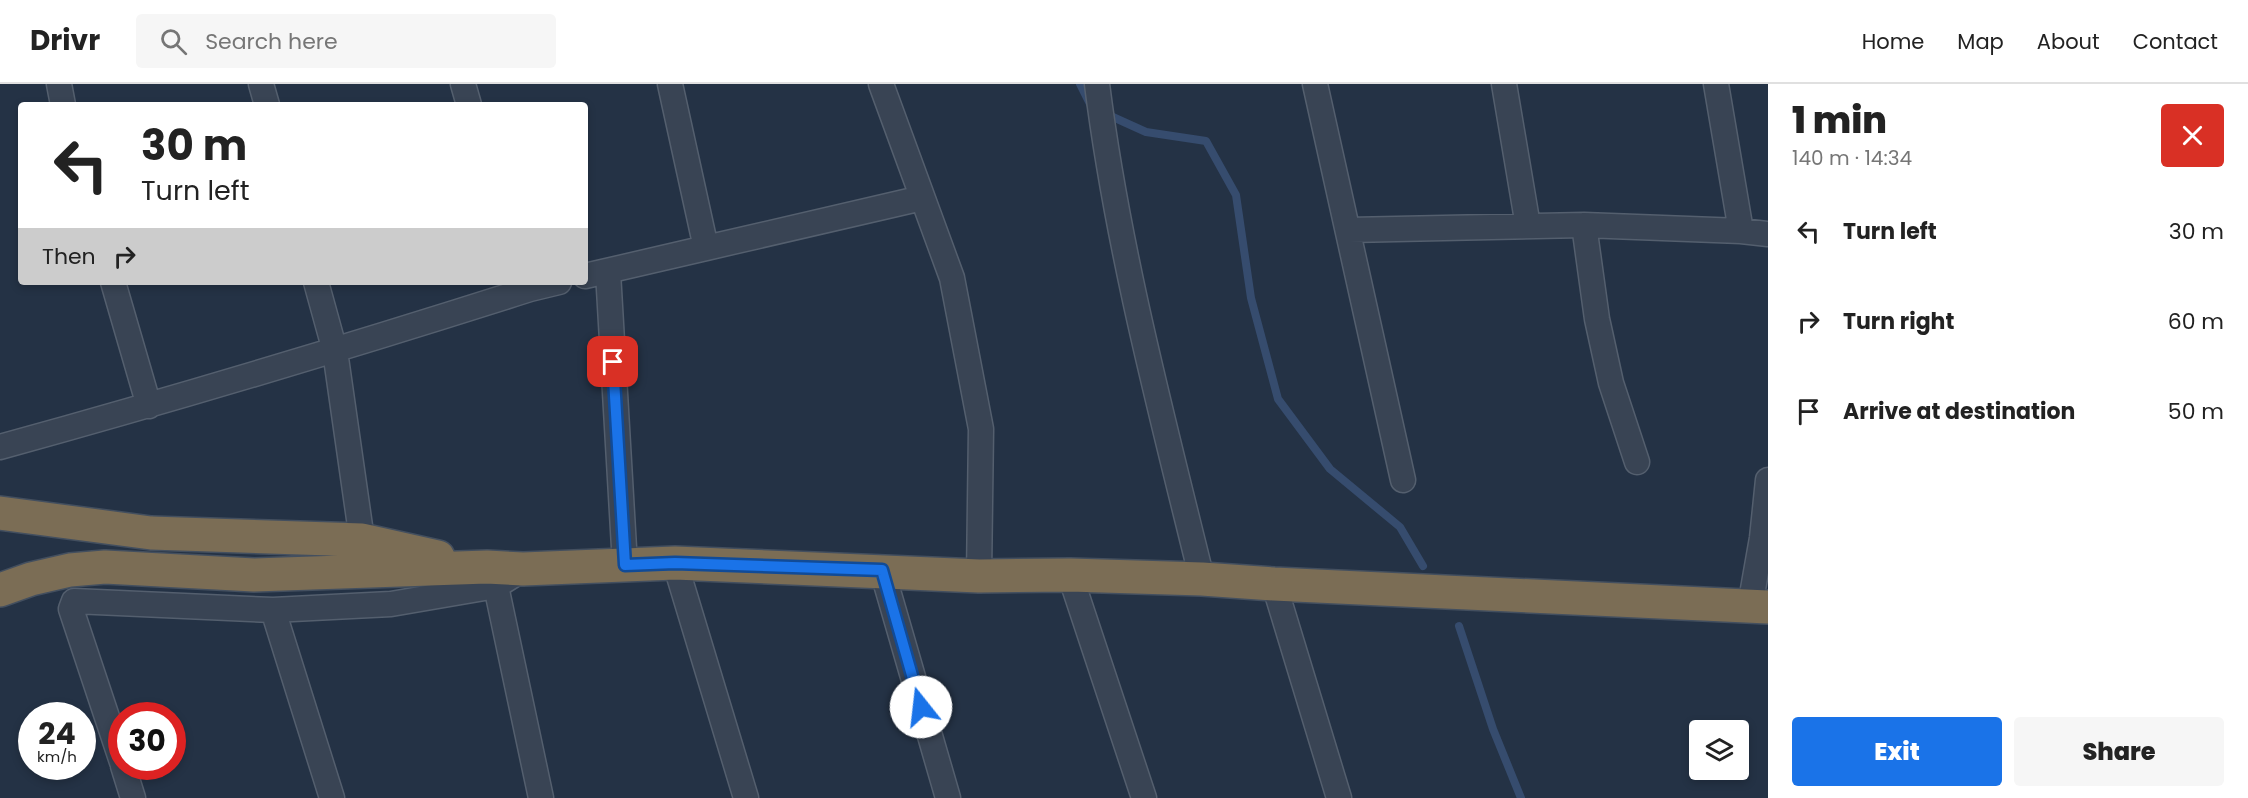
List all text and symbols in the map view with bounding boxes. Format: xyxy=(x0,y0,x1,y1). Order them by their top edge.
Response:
search box xyxy=(136,14,556,68)
text: Drivr xyxy=(30,21,100,60)
icon: search xyxy=(157,25,190,58)
text: Search here xyxy=(205,26,338,57)
text: Home xyxy=(1862,27,1924,56)
text: Map xyxy=(1957,27,2004,56)
text: About xyxy=(2037,27,2100,56)
text: Contact xyxy=(2133,27,2218,56)
text: 1 min xyxy=(1792,95,1887,146)
button: close xyxy=(2161,104,2224,167)
text: 30 m xyxy=(141,116,247,175)
icon: left xyxy=(42,126,120,204)
text: 140 m · 14:34 xyxy=(1792,144,1912,172)
text: Turn left xyxy=(141,172,250,209)
icon: left xyxy=(1792,215,1825,248)
text: Turn left xyxy=(1843,216,1937,247)
text: 30 m xyxy=(2169,216,2224,247)
icon: right xyxy=(108,240,141,273)
text: Then xyxy=(42,241,96,272)
icon: right xyxy=(1792,305,1825,338)
text: Turn right xyxy=(1843,306,1954,337)
text: 60 m xyxy=(2168,306,2224,337)
pin xyxy=(587,336,638,387)
icon: arrive xyxy=(596,345,629,378)
icon: arrive xyxy=(1792,395,1825,428)
text: Arrive at destination xyxy=(1843,396,2075,427)
text: 50 m xyxy=(2168,396,2224,427)
position arrow xyxy=(889,675,953,739)
speed limit sign: 30 xyxy=(108,702,186,780)
text: 24 xyxy=(38,712,76,755)
button: Exit xyxy=(1792,717,2002,786)
button: Share xyxy=(2014,717,2224,786)
map controls xyxy=(1689,720,1749,780)
button: layers xyxy=(1689,720,1749,780)
text: km/h xyxy=(37,746,77,767)

